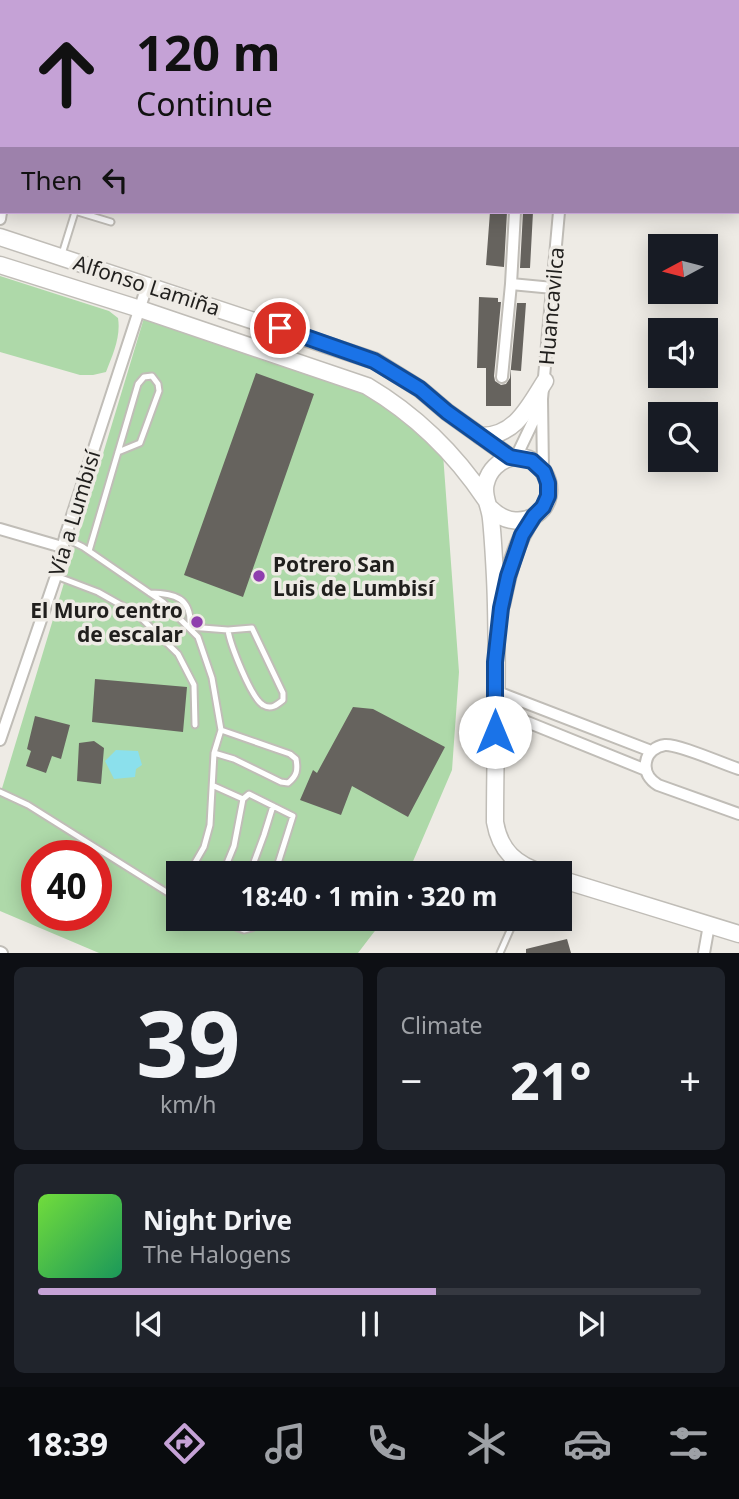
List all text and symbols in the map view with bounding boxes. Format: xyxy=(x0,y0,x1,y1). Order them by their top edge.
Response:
text: 120 m xyxy=(136,19,281,85)
icon: ahead xyxy=(21,28,112,119)
text: Continue xyxy=(136,82,273,125)
icon: left xyxy=(96,161,134,199)
text: Then xyxy=(21,162,82,198)
north arrow xyxy=(648,234,718,304)
map controls xyxy=(648,234,718,472)
street label: Huancavilca xyxy=(532,246,570,366)
street label: Alfonso Lamiña xyxy=(70,248,224,322)
pin xyxy=(250,298,310,358)
icon: arrive xyxy=(261,309,299,347)
button: sound xyxy=(648,318,718,388)
button: search xyxy=(648,402,718,472)
street label: Vía a Lumbisí xyxy=(42,446,107,579)
place label: Potrero San Luis de Lumbisí xyxy=(273,550,436,602)
marker: Potrero San Luis de Lumbisí xyxy=(251,568,267,584)
place label: El Muro centro de escalar xyxy=(30,596,184,648)
marker: El Muro centro de escalar xyxy=(189,614,205,630)
position arrow xyxy=(458,695,532,769)
speed limit sign: 40 xyxy=(21,840,112,931)
text: 18:40 · 1 min · 320 m xyxy=(241,878,497,914)
text: 39 xyxy=(136,980,240,1104)
text: Climate xyxy=(401,1009,483,1041)
text: 21° xyxy=(510,1044,592,1115)
text: − xyxy=(401,1054,422,1106)
text: + xyxy=(679,1054,701,1106)
text: km/h xyxy=(160,1088,217,1120)
text: Night Drive xyxy=(143,1202,292,1238)
text: The Halogens xyxy=(143,1238,291,1270)
icon: previous xyxy=(130,1305,168,1343)
icon: pause xyxy=(351,1305,389,1343)
icon: next xyxy=(572,1305,610,1343)
icon: directions xyxy=(160,1419,209,1468)
icon: music xyxy=(261,1419,310,1468)
icon: phone xyxy=(362,1419,411,1468)
icon: climate xyxy=(462,1419,511,1468)
icon: car xyxy=(563,1419,612,1468)
icon: filters xyxy=(664,1419,713,1468)
text: 18:39 xyxy=(26,1422,108,1465)

